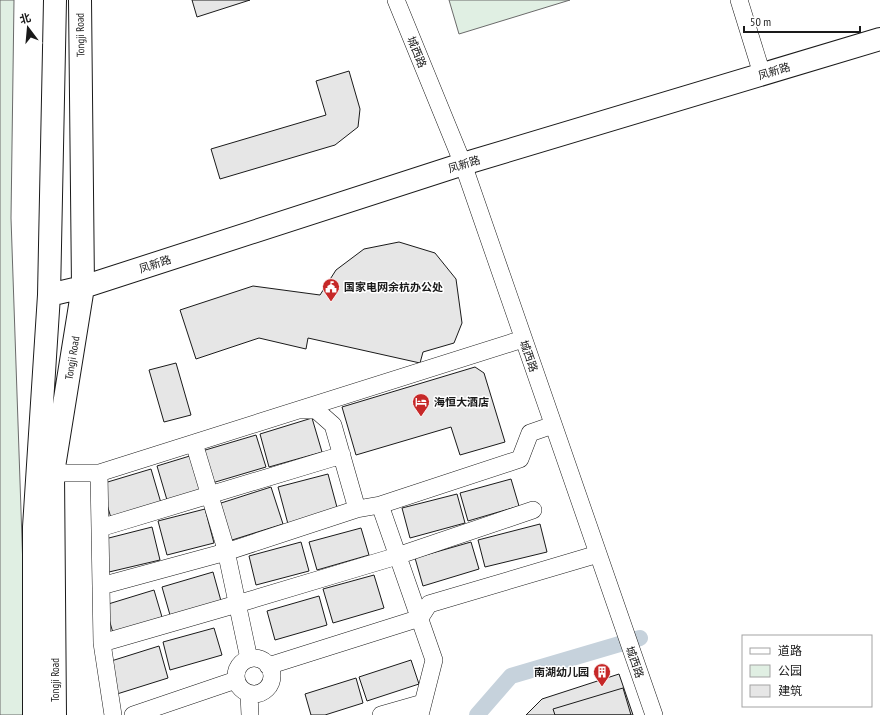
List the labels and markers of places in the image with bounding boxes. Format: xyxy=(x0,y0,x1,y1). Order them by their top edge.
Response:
public building icon: 国家电网余杭办公处 xyxy=(321,277,341,302)
place label: 国家电网余杭办公处 xyxy=(344,280,443,294)
hotel icon: 海恒大酒店 xyxy=(411,392,431,417)
place label: 海恒大酒店 xyxy=(434,395,489,409)
building icon: 南湖幼儿园 xyxy=(592,662,612,687)
place label: 南湖幼儿园 xyxy=(534,665,589,679)

